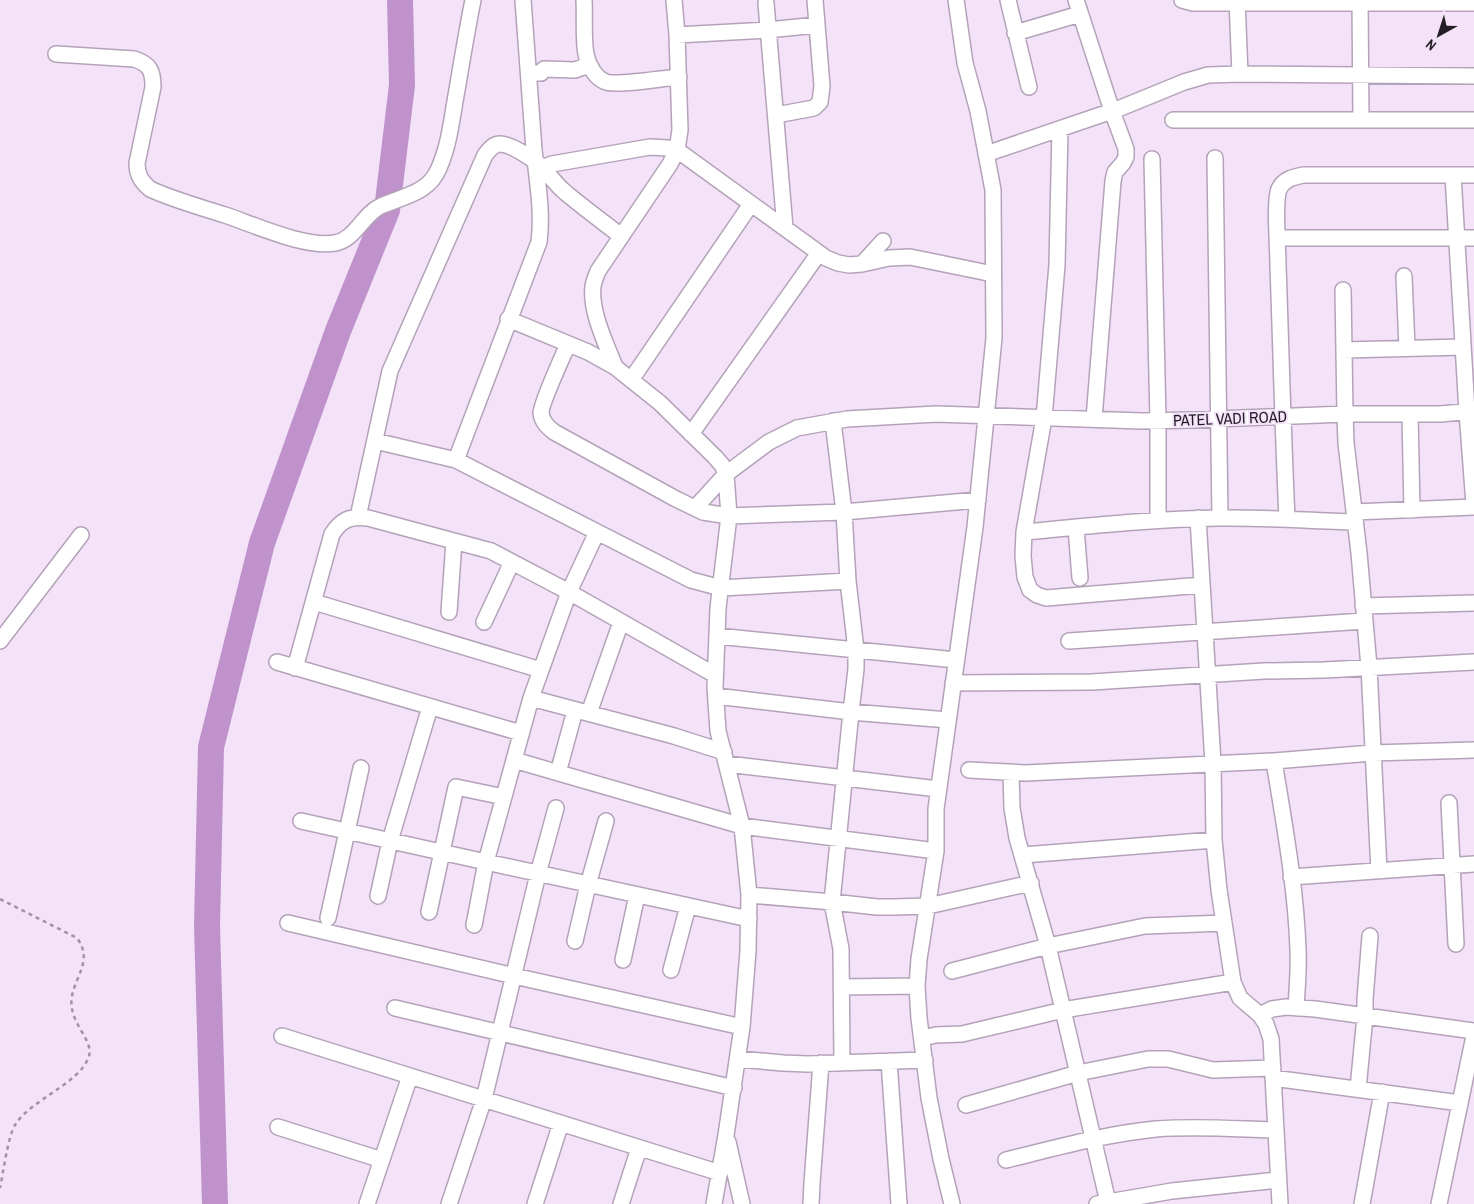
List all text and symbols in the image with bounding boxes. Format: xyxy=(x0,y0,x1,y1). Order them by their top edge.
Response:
north arrow xyxy=(1414,10,1464,60)
text: N xyxy=(1422,35,1440,55)
street label: PATEL VADI ROAD xyxy=(1173,405,1287,431)

